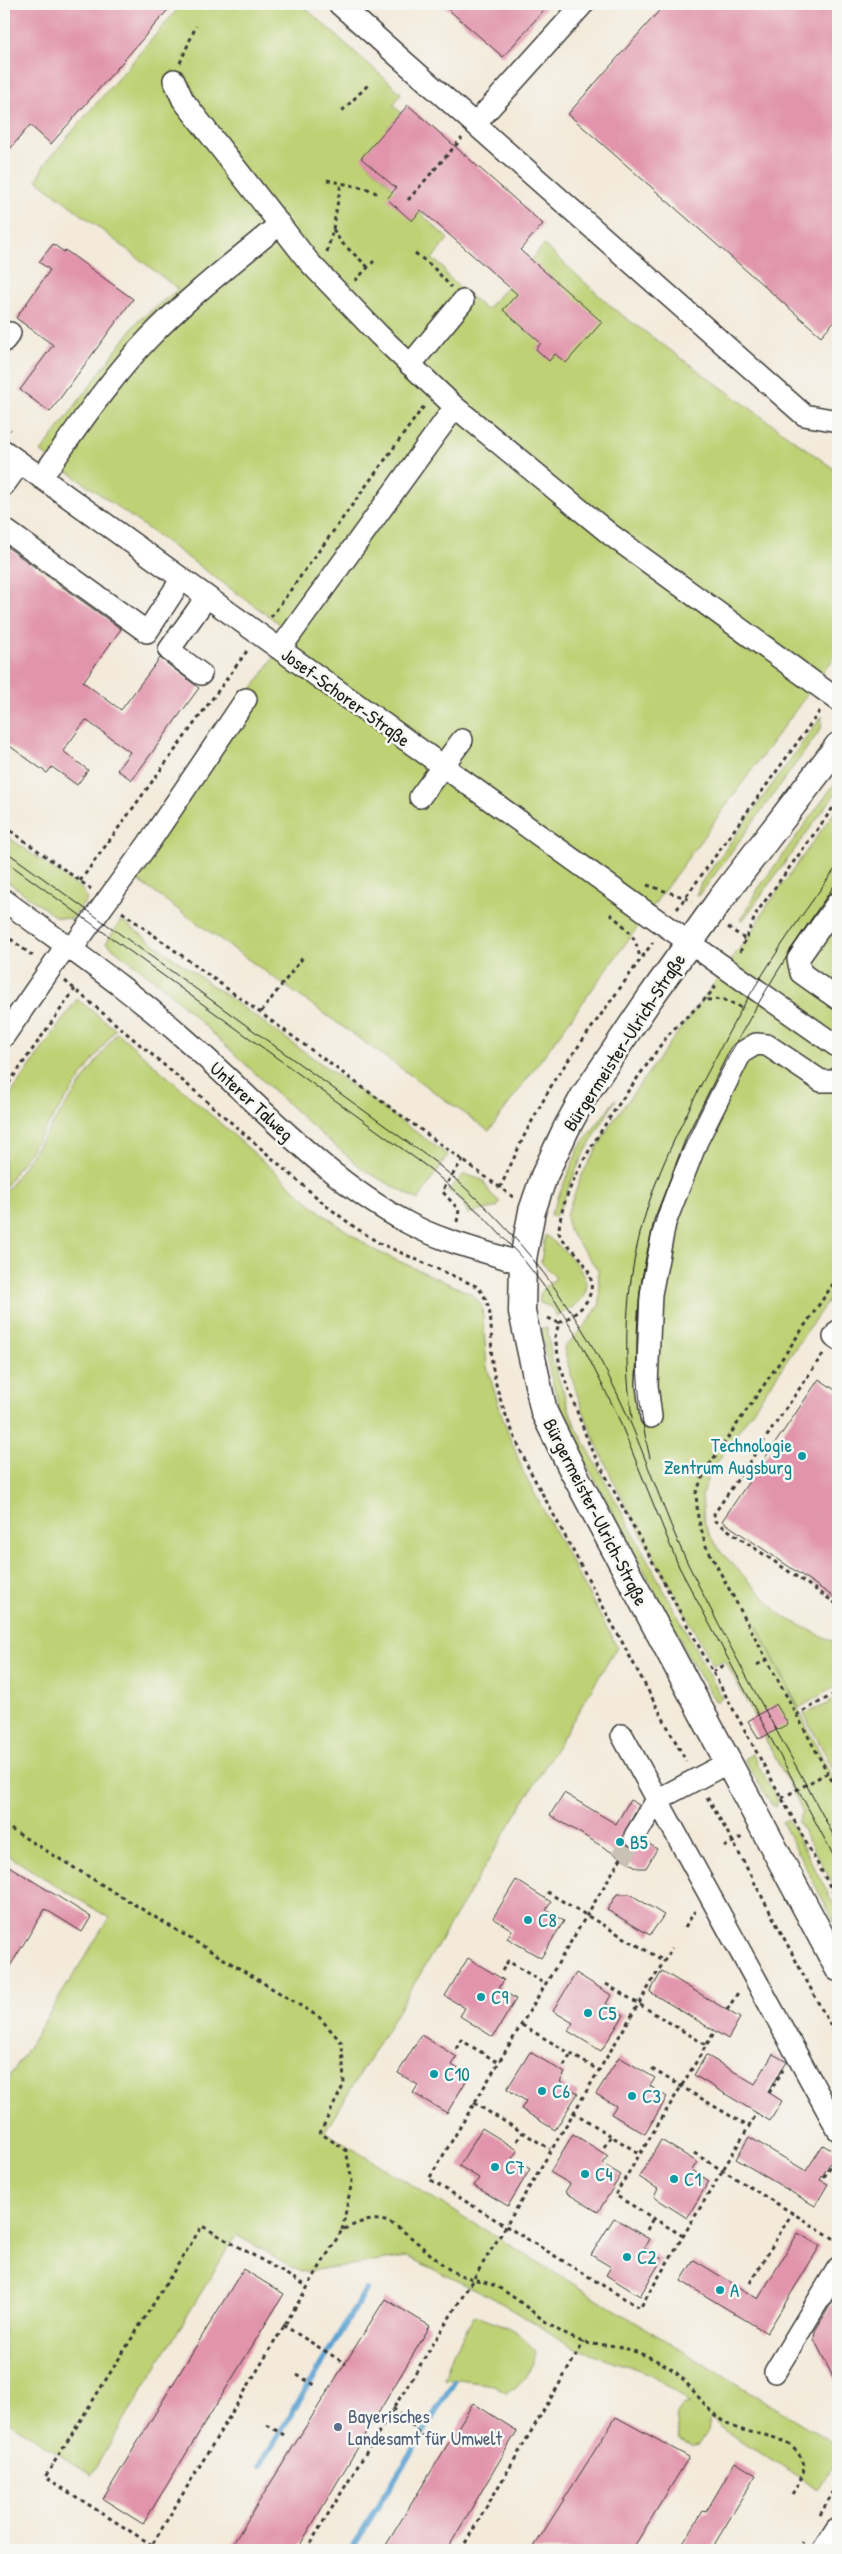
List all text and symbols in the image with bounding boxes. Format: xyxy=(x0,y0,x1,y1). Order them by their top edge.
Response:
street label: Josef-Schorer-Straße xyxy=(276,641,416,753)
street label: Bürgermeister-Ulrich-Straße xyxy=(557,948,691,1136)
street label: Unterer Talweg xyxy=(204,1055,300,1147)
street label: Bürgermeister-Ulrich-Straße xyxy=(537,1414,655,1610)
place label: Technologie Zentrum Augsburg xyxy=(664,1432,792,1480)
marker: Technologie Zentrum Augsburg xyxy=(796,1450,808,1462)
place label: B5 xyxy=(630,1829,648,1855)
marker: B5 xyxy=(614,1836,626,1848)
place label: C8 xyxy=(538,1907,557,1933)
marker: C8 xyxy=(522,1914,534,1926)
place label: C9 xyxy=(491,1984,508,2010)
marker: C9 xyxy=(475,1991,487,2003)
place label: C5 xyxy=(598,2000,616,2026)
marker: C5 xyxy=(582,2007,594,2019)
place label: C10 xyxy=(444,2061,470,2087)
marker: C10 xyxy=(428,2068,440,2080)
place label: C6 xyxy=(552,2078,570,2104)
place label: C3 xyxy=(642,2083,661,2109)
marker: C6 xyxy=(536,2085,548,2097)
marker: C3 xyxy=(626,2090,638,2102)
place label: C7 xyxy=(505,2154,525,2180)
marker: C7 xyxy=(489,2161,501,2173)
place label: C4 xyxy=(595,2161,613,2187)
place label: C1 xyxy=(684,2166,701,2192)
marker: C4 xyxy=(579,2168,591,2180)
marker: C1 xyxy=(668,2173,680,2185)
place label: C2 xyxy=(637,2244,656,2270)
marker: C2 xyxy=(621,2251,633,2263)
place label: A xyxy=(730,2277,739,2303)
marker: A xyxy=(714,2284,726,2296)
place label: Bayerisches Landesamt für Umwelt xyxy=(348,2403,503,2451)
marker: Bayerisches Landesamt für Umwelt xyxy=(332,2421,344,2433)

